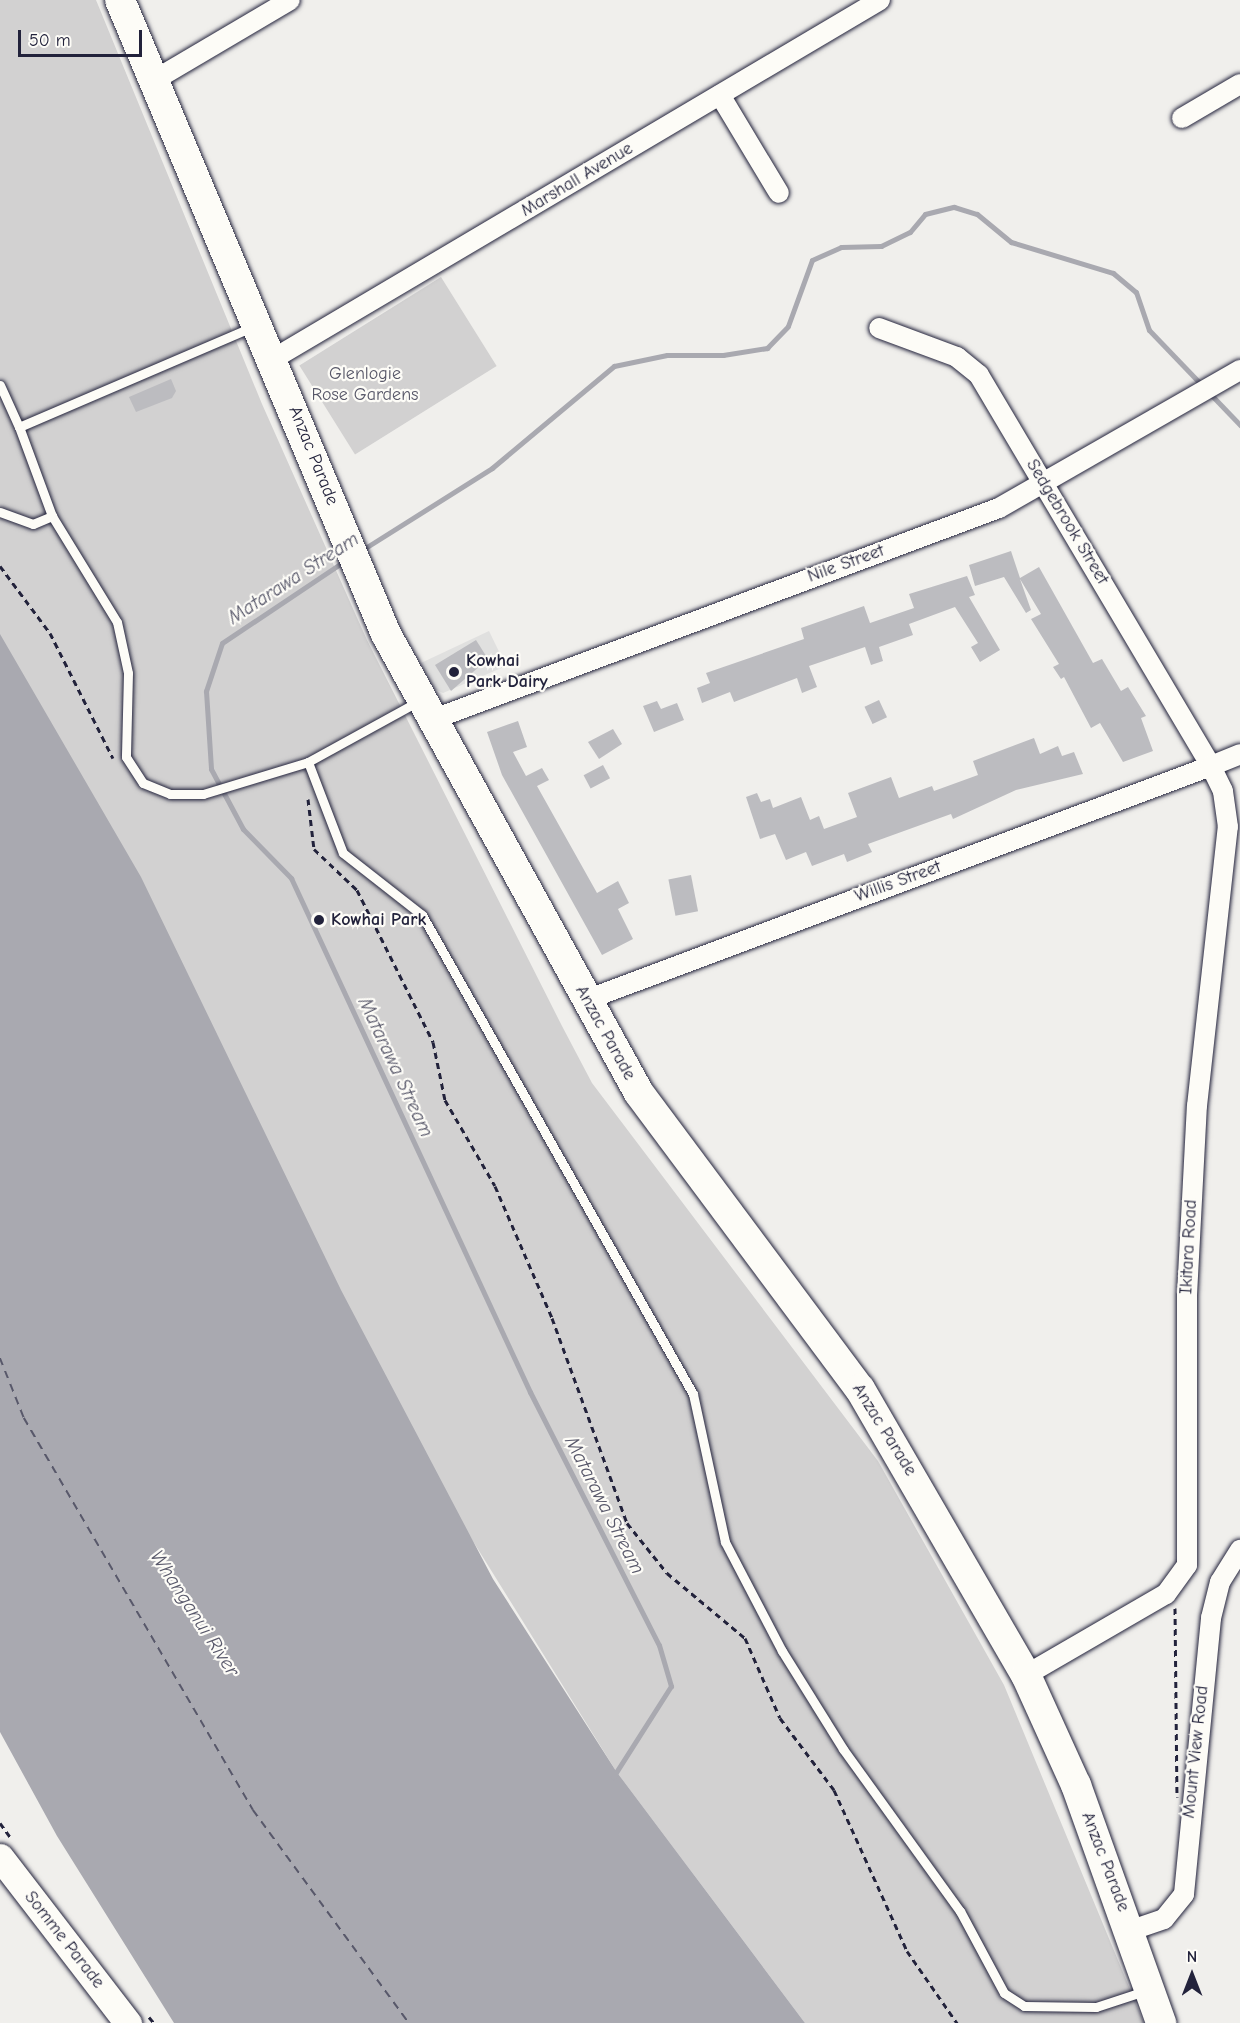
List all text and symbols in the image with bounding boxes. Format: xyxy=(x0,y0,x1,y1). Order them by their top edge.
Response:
scale bar xyxy=(21,18,146,56)
text: 50 m xyxy=(29,30,71,51)
street label: Marshall Avenue xyxy=(517,138,637,222)
park label: Glenlogie Rose Gardens xyxy=(311,364,419,406)
street label: Anzac Parade xyxy=(283,403,343,509)
street label: Sedgebrook Street xyxy=(1021,455,1113,589)
water label: Matarawa Stream xyxy=(223,527,363,629)
street label: Nile Street xyxy=(805,540,887,588)
place label: Kowhai Park Dairy xyxy=(466,651,548,694)
marker: Kowhai Park Dairy xyxy=(447,665,461,679)
street label: Willis Street xyxy=(852,856,944,908)
place label: Kowhai Park xyxy=(331,909,426,931)
marker: Kowhai Park xyxy=(312,913,326,927)
street label: Anzac Parade xyxy=(570,982,640,1084)
water label: Matarawa Stream xyxy=(353,993,439,1141)
street label: Ikitara Road xyxy=(1176,1199,1202,1295)
street label: Anzac Parade xyxy=(847,1380,921,1480)
water label: Matarawa Stream xyxy=(560,1432,650,1578)
water label: Whanganui River xyxy=(145,1545,245,1681)
street label: Mount View Road xyxy=(1178,1685,1214,1819)
street label: Anzac Parade xyxy=(1076,1809,1134,1915)
street label: Somme Parade xyxy=(19,1887,109,1993)
north arrow xyxy=(1162,1945,1222,2005)
text: N xyxy=(1187,1948,1197,1966)

